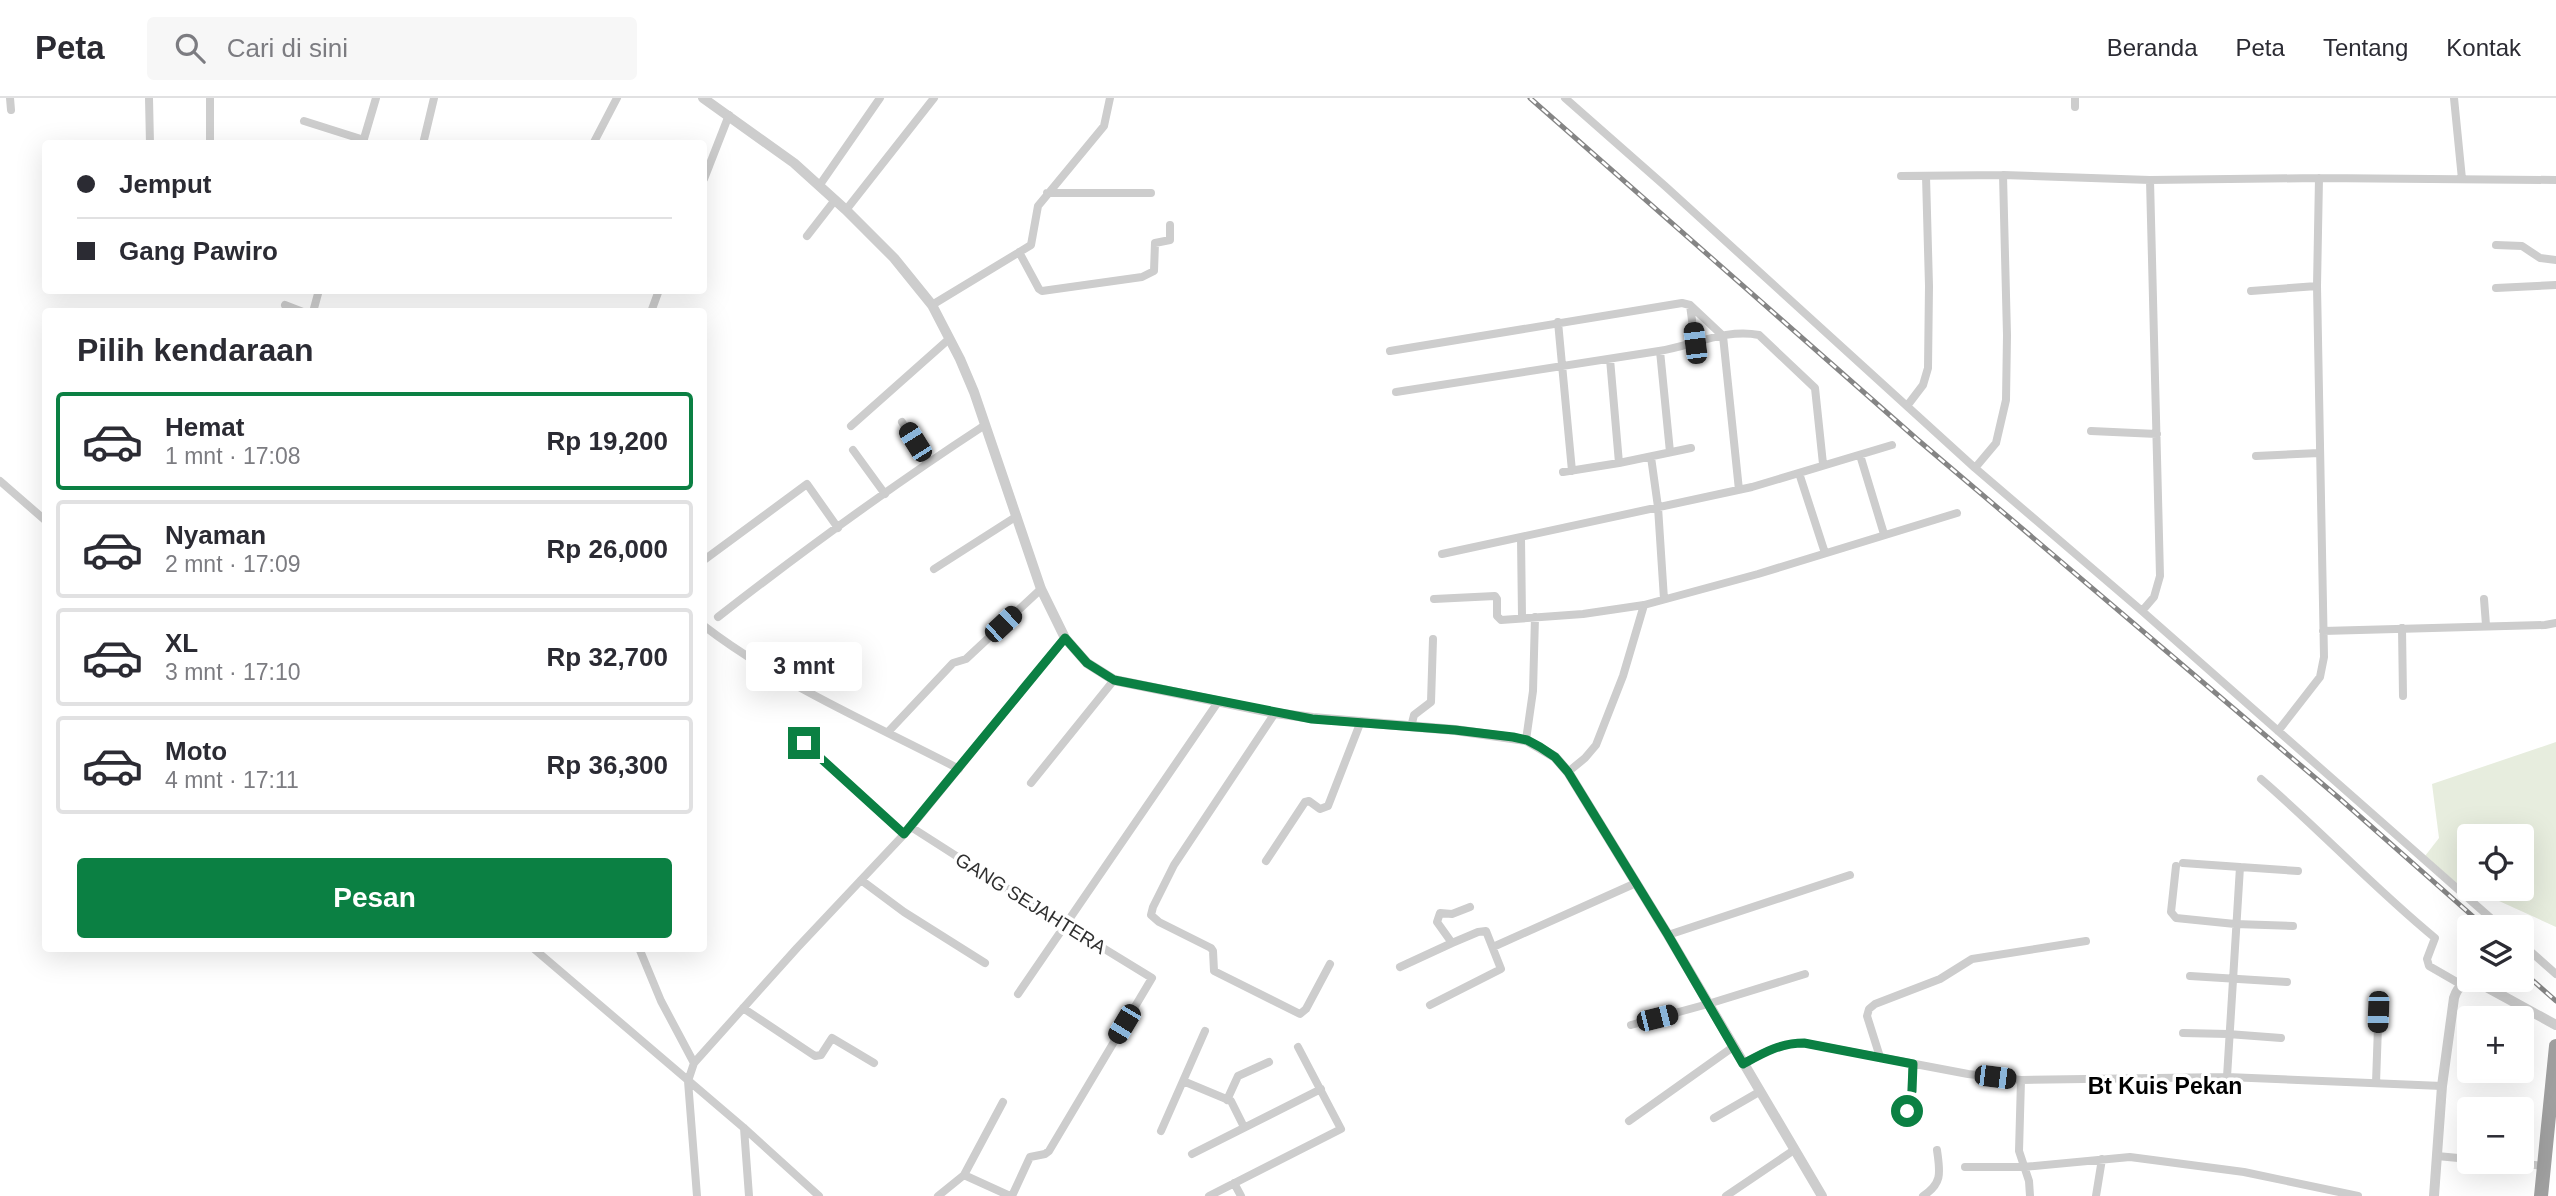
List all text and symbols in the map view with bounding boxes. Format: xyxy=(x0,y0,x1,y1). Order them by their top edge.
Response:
search box xyxy=(147,17,637,80)
text: Peta xyxy=(35,29,105,66)
icon: search xyxy=(171,29,209,67)
text: Cari di sini xyxy=(227,33,348,63)
text: Beranda xyxy=(2107,34,2198,61)
text: Peta xyxy=(2236,34,2285,61)
text: Tentang xyxy=(2323,34,2408,61)
text: Kontak xyxy=(2446,34,2521,61)
text: Jemput xyxy=(119,169,211,199)
text: Gang Pawiro xyxy=(119,236,278,266)
car xyxy=(1683,321,1708,365)
text: Pilih kendaraan xyxy=(77,332,314,368)
icon: car xyxy=(81,410,144,473)
text: Hemat xyxy=(165,412,244,442)
car xyxy=(895,419,936,465)
text: Rp 19,200 xyxy=(547,426,668,456)
text: 1 mnt · 17:08 xyxy=(165,443,301,469)
icon: car xyxy=(81,518,144,581)
text: Nyaman xyxy=(165,520,266,550)
text: Rp 26,000 xyxy=(547,534,668,564)
text: 2 mnt · 17:09 xyxy=(165,551,301,577)
car xyxy=(981,602,1026,646)
icon: car xyxy=(81,626,144,689)
text: XL xyxy=(165,628,198,658)
text: Rp 32,700 xyxy=(547,642,668,672)
callout: 3 mnt xyxy=(746,642,862,690)
text: 3 mnt xyxy=(773,653,835,679)
text: 3 mnt · 17:10 xyxy=(165,659,301,685)
route end xyxy=(788,727,820,759)
icon: car xyxy=(81,734,144,797)
text: Moto xyxy=(165,736,227,766)
text: Rp 36,300 xyxy=(547,750,668,780)
text: 4 mnt · 17:11 xyxy=(165,767,299,793)
map controls xyxy=(2457,824,2534,1174)
button: locate xyxy=(2457,824,2534,901)
street label: GANG SEJAHTERA xyxy=(952,849,1110,958)
button: Pesan xyxy=(77,858,672,938)
button: layers xyxy=(2457,915,2534,992)
car xyxy=(2367,991,2390,1033)
car xyxy=(1105,1001,1144,1047)
car xyxy=(1635,1003,1680,1033)
button: + xyxy=(2457,1006,2534,1083)
car xyxy=(1973,1064,2018,1090)
district label: Bt Kuis Pekan xyxy=(2088,1073,2242,1099)
route start xyxy=(1891,1095,1923,1127)
button: − xyxy=(2457,1097,2534,1174)

